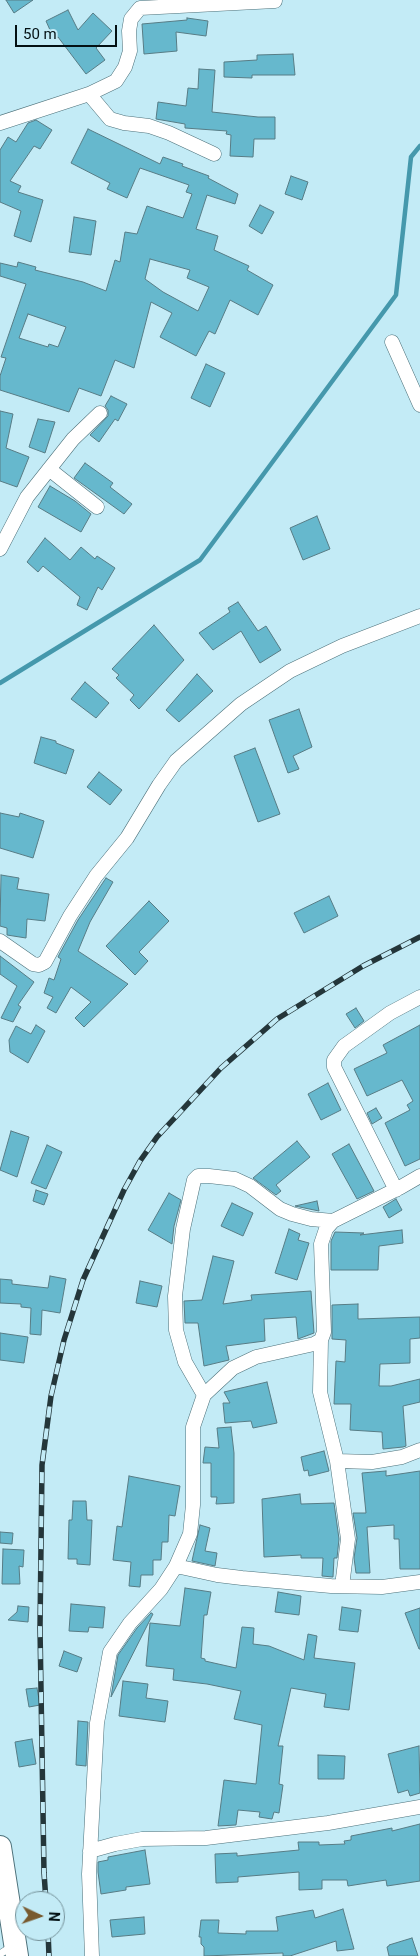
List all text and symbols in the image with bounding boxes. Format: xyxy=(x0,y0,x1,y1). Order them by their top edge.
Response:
scale bar xyxy=(18,15,120,47)
text: 50 m xyxy=(23,25,57,43)
north arrow xyxy=(15,1891,65,1941)
text: N xyxy=(46,1911,62,1922)

